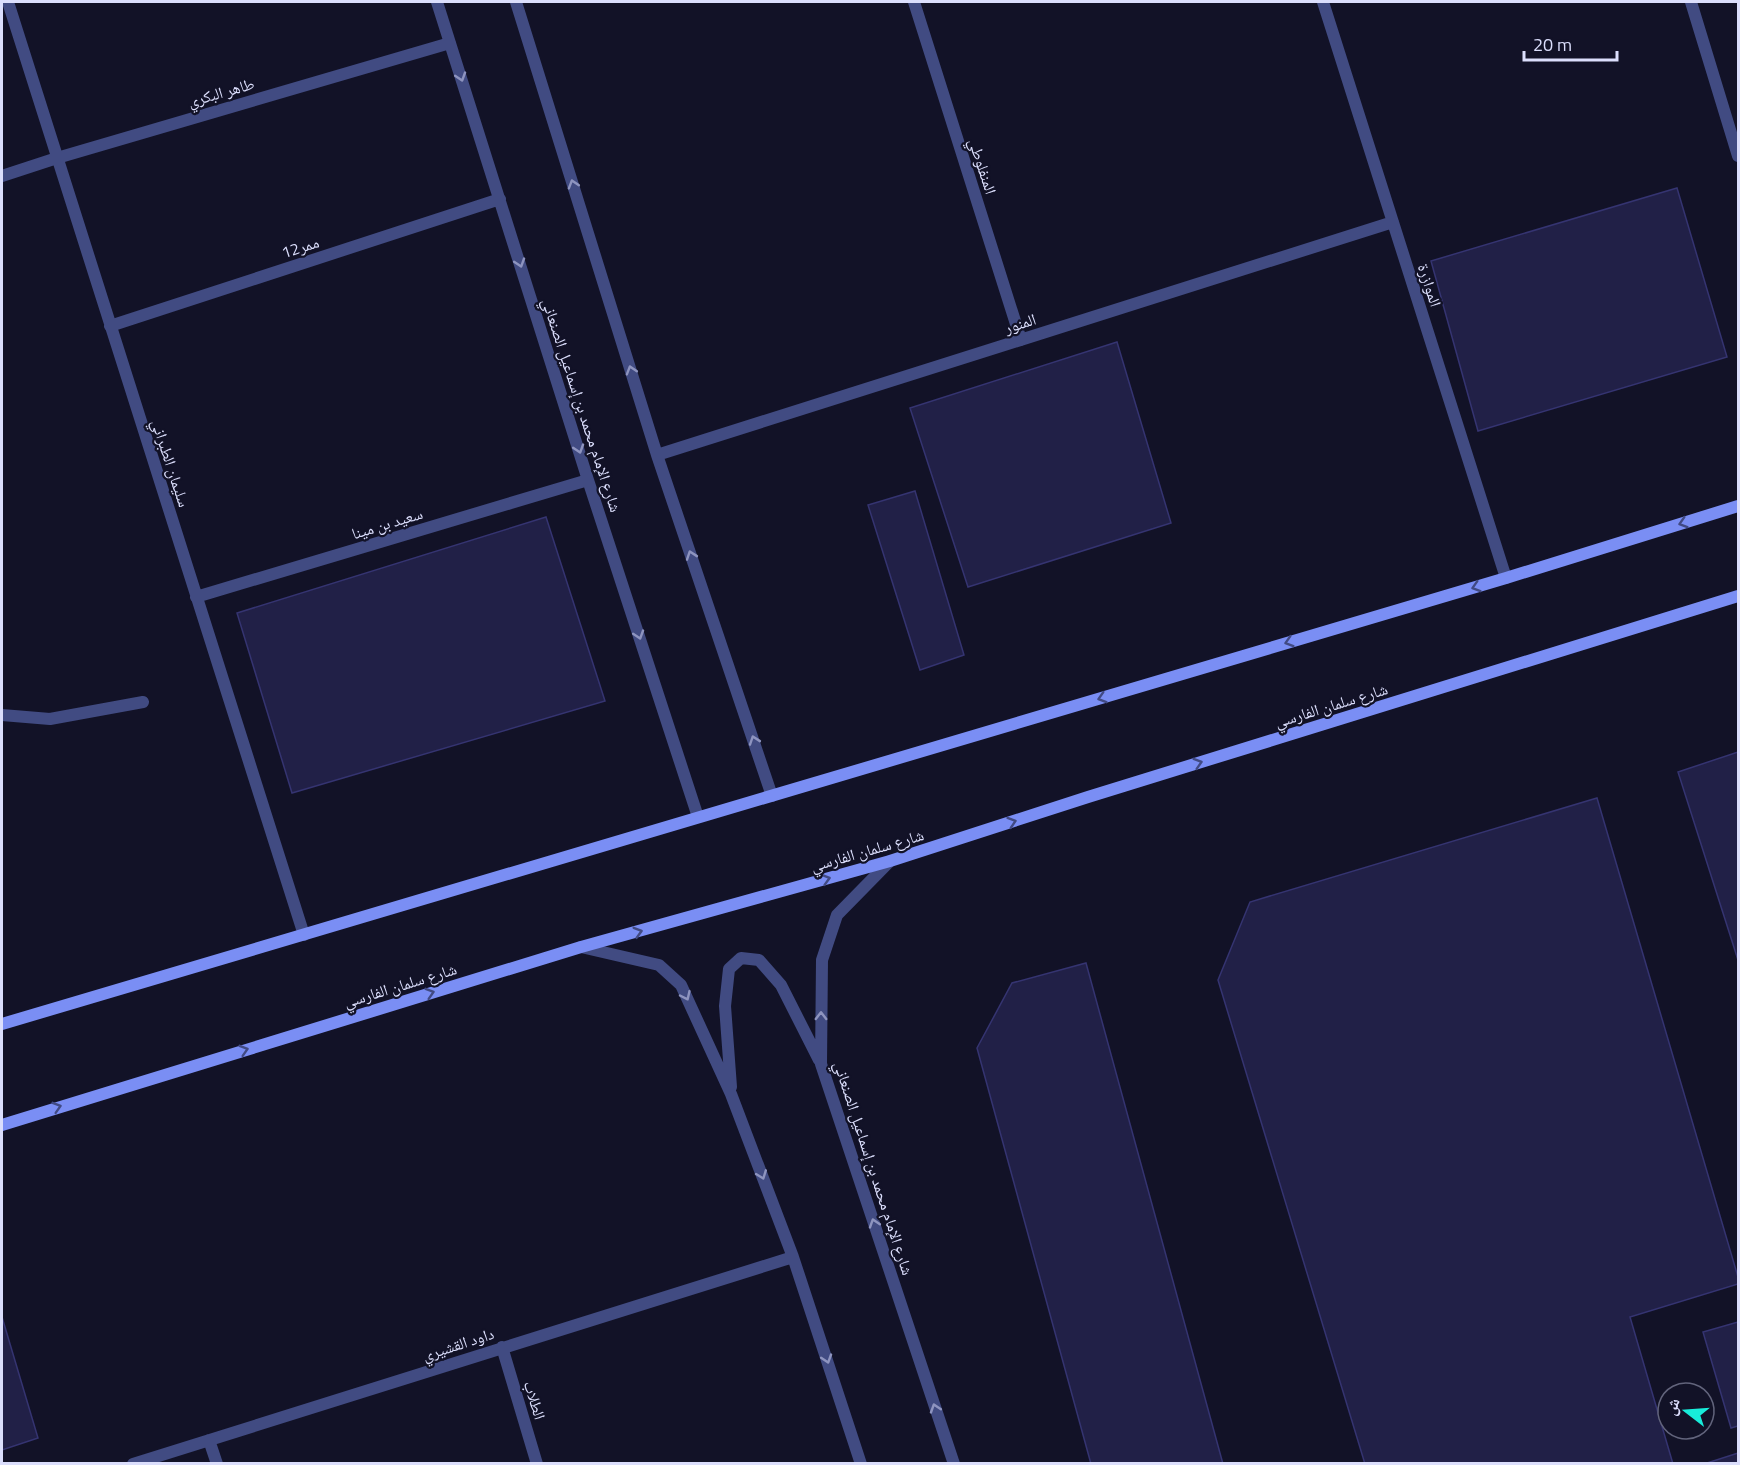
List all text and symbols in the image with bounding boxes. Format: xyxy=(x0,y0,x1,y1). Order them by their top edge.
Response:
scale bar xyxy=(1524,24,1617,62)
text: 20 m xyxy=(1533,31,1572,58)
street label: طاهر البكري xyxy=(185,71,257,114)
one-way arrow xyxy=(454,71,467,82)
street label: المنفلوطي xyxy=(962,135,1003,197)
one-way arrow xyxy=(568,179,580,190)
street label: ممر12 xyxy=(278,230,322,264)
one-way arrow xyxy=(513,257,525,268)
street label: الموازرة xyxy=(1412,260,1448,310)
street label: شارع الإمام محمد بن إسماعيل الصنعاني xyxy=(535,295,628,515)
street label: المنور xyxy=(1000,307,1039,340)
one-way arrow xyxy=(625,365,638,376)
street label: سليمان الطبراني xyxy=(144,416,197,510)
one-way arrow xyxy=(572,443,584,454)
street label: سعيد بن مينا xyxy=(349,501,425,545)
one-way arrow xyxy=(1678,516,1689,528)
one-way arrow xyxy=(686,551,698,561)
one-way arrow xyxy=(1471,580,1482,592)
one-way arrow xyxy=(631,629,644,640)
one-way arrow xyxy=(1284,635,1295,647)
street label: شارع سلمان الفارسي xyxy=(1272,676,1391,735)
one-way arrow xyxy=(1097,691,1108,703)
one-way arrow xyxy=(748,735,761,746)
one-way arrow xyxy=(1192,758,1203,770)
one-way arrow xyxy=(1006,816,1017,829)
street label: شارع سلمان الفارسي xyxy=(807,822,927,879)
one-way arrow xyxy=(820,874,831,886)
one-way arrow xyxy=(633,926,643,939)
street label: شارع سلمان الفارسي xyxy=(341,956,460,1015)
one-way arrow xyxy=(424,988,435,1000)
one-way arrow xyxy=(679,989,691,1000)
one-way arrow xyxy=(815,1011,827,1020)
one-way arrow xyxy=(238,1045,249,1057)
street label: شارع الإمام محمد بن إسماعيل الصنعاني xyxy=(827,1058,920,1278)
one-way arrow xyxy=(51,1102,62,1115)
one-way arrow xyxy=(755,1169,767,1180)
one-way arrow xyxy=(869,1218,881,1229)
street label: داود القشيري xyxy=(419,1321,497,1368)
one-way arrow xyxy=(820,1353,832,1364)
street label: الطلاب xyxy=(518,1378,552,1422)
north arrow xyxy=(1656,1381,1716,1441)
text: ش xyxy=(1658,1395,1686,1418)
one-way arrow xyxy=(930,1403,943,1414)

